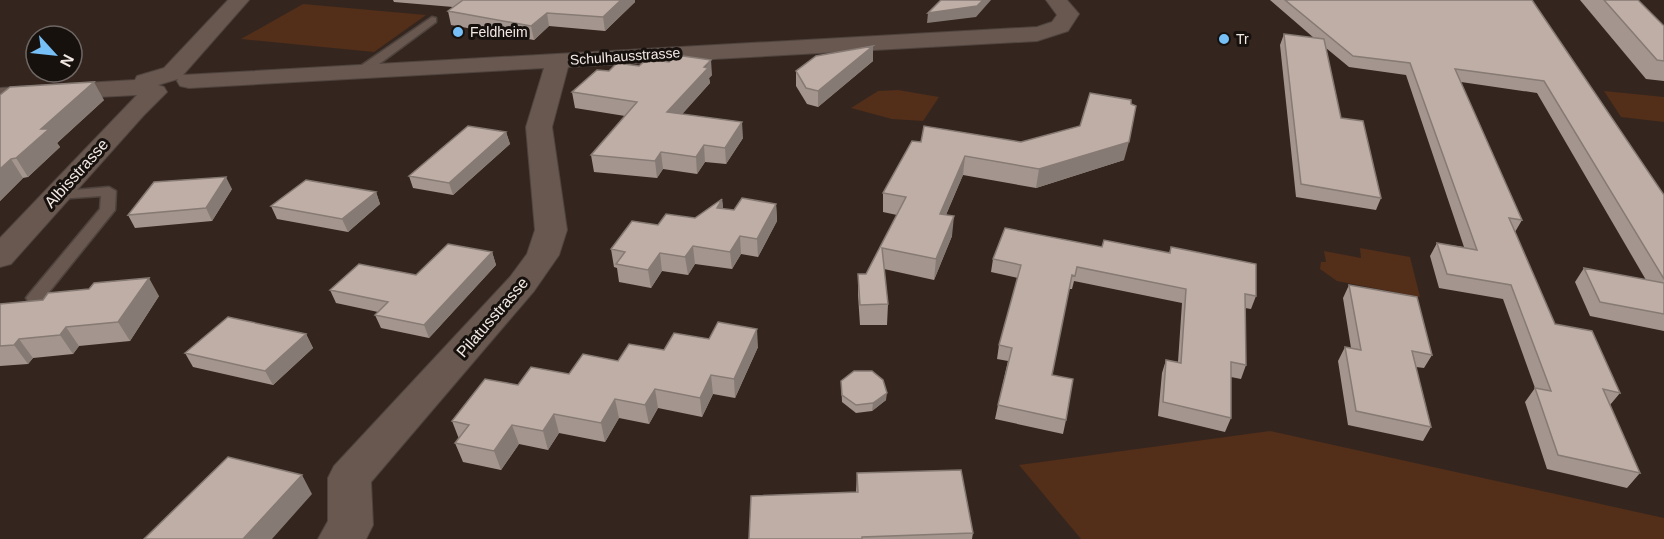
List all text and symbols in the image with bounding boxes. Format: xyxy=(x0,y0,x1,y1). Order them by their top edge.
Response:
north arrow xyxy=(24,24,84,84)
place label: Feldheim xyxy=(470,24,528,40)
marker: Feldheim xyxy=(451,25,465,39)
place label: Tr xyxy=(1236,31,1249,47)
marker: Tr xyxy=(1217,32,1231,46)
street label: Schulhausstrasse xyxy=(569,44,681,68)
text: N xyxy=(57,52,77,70)
street label: Albisstrasse xyxy=(41,136,112,211)
street label: Pilatusstrasse xyxy=(453,274,532,360)

